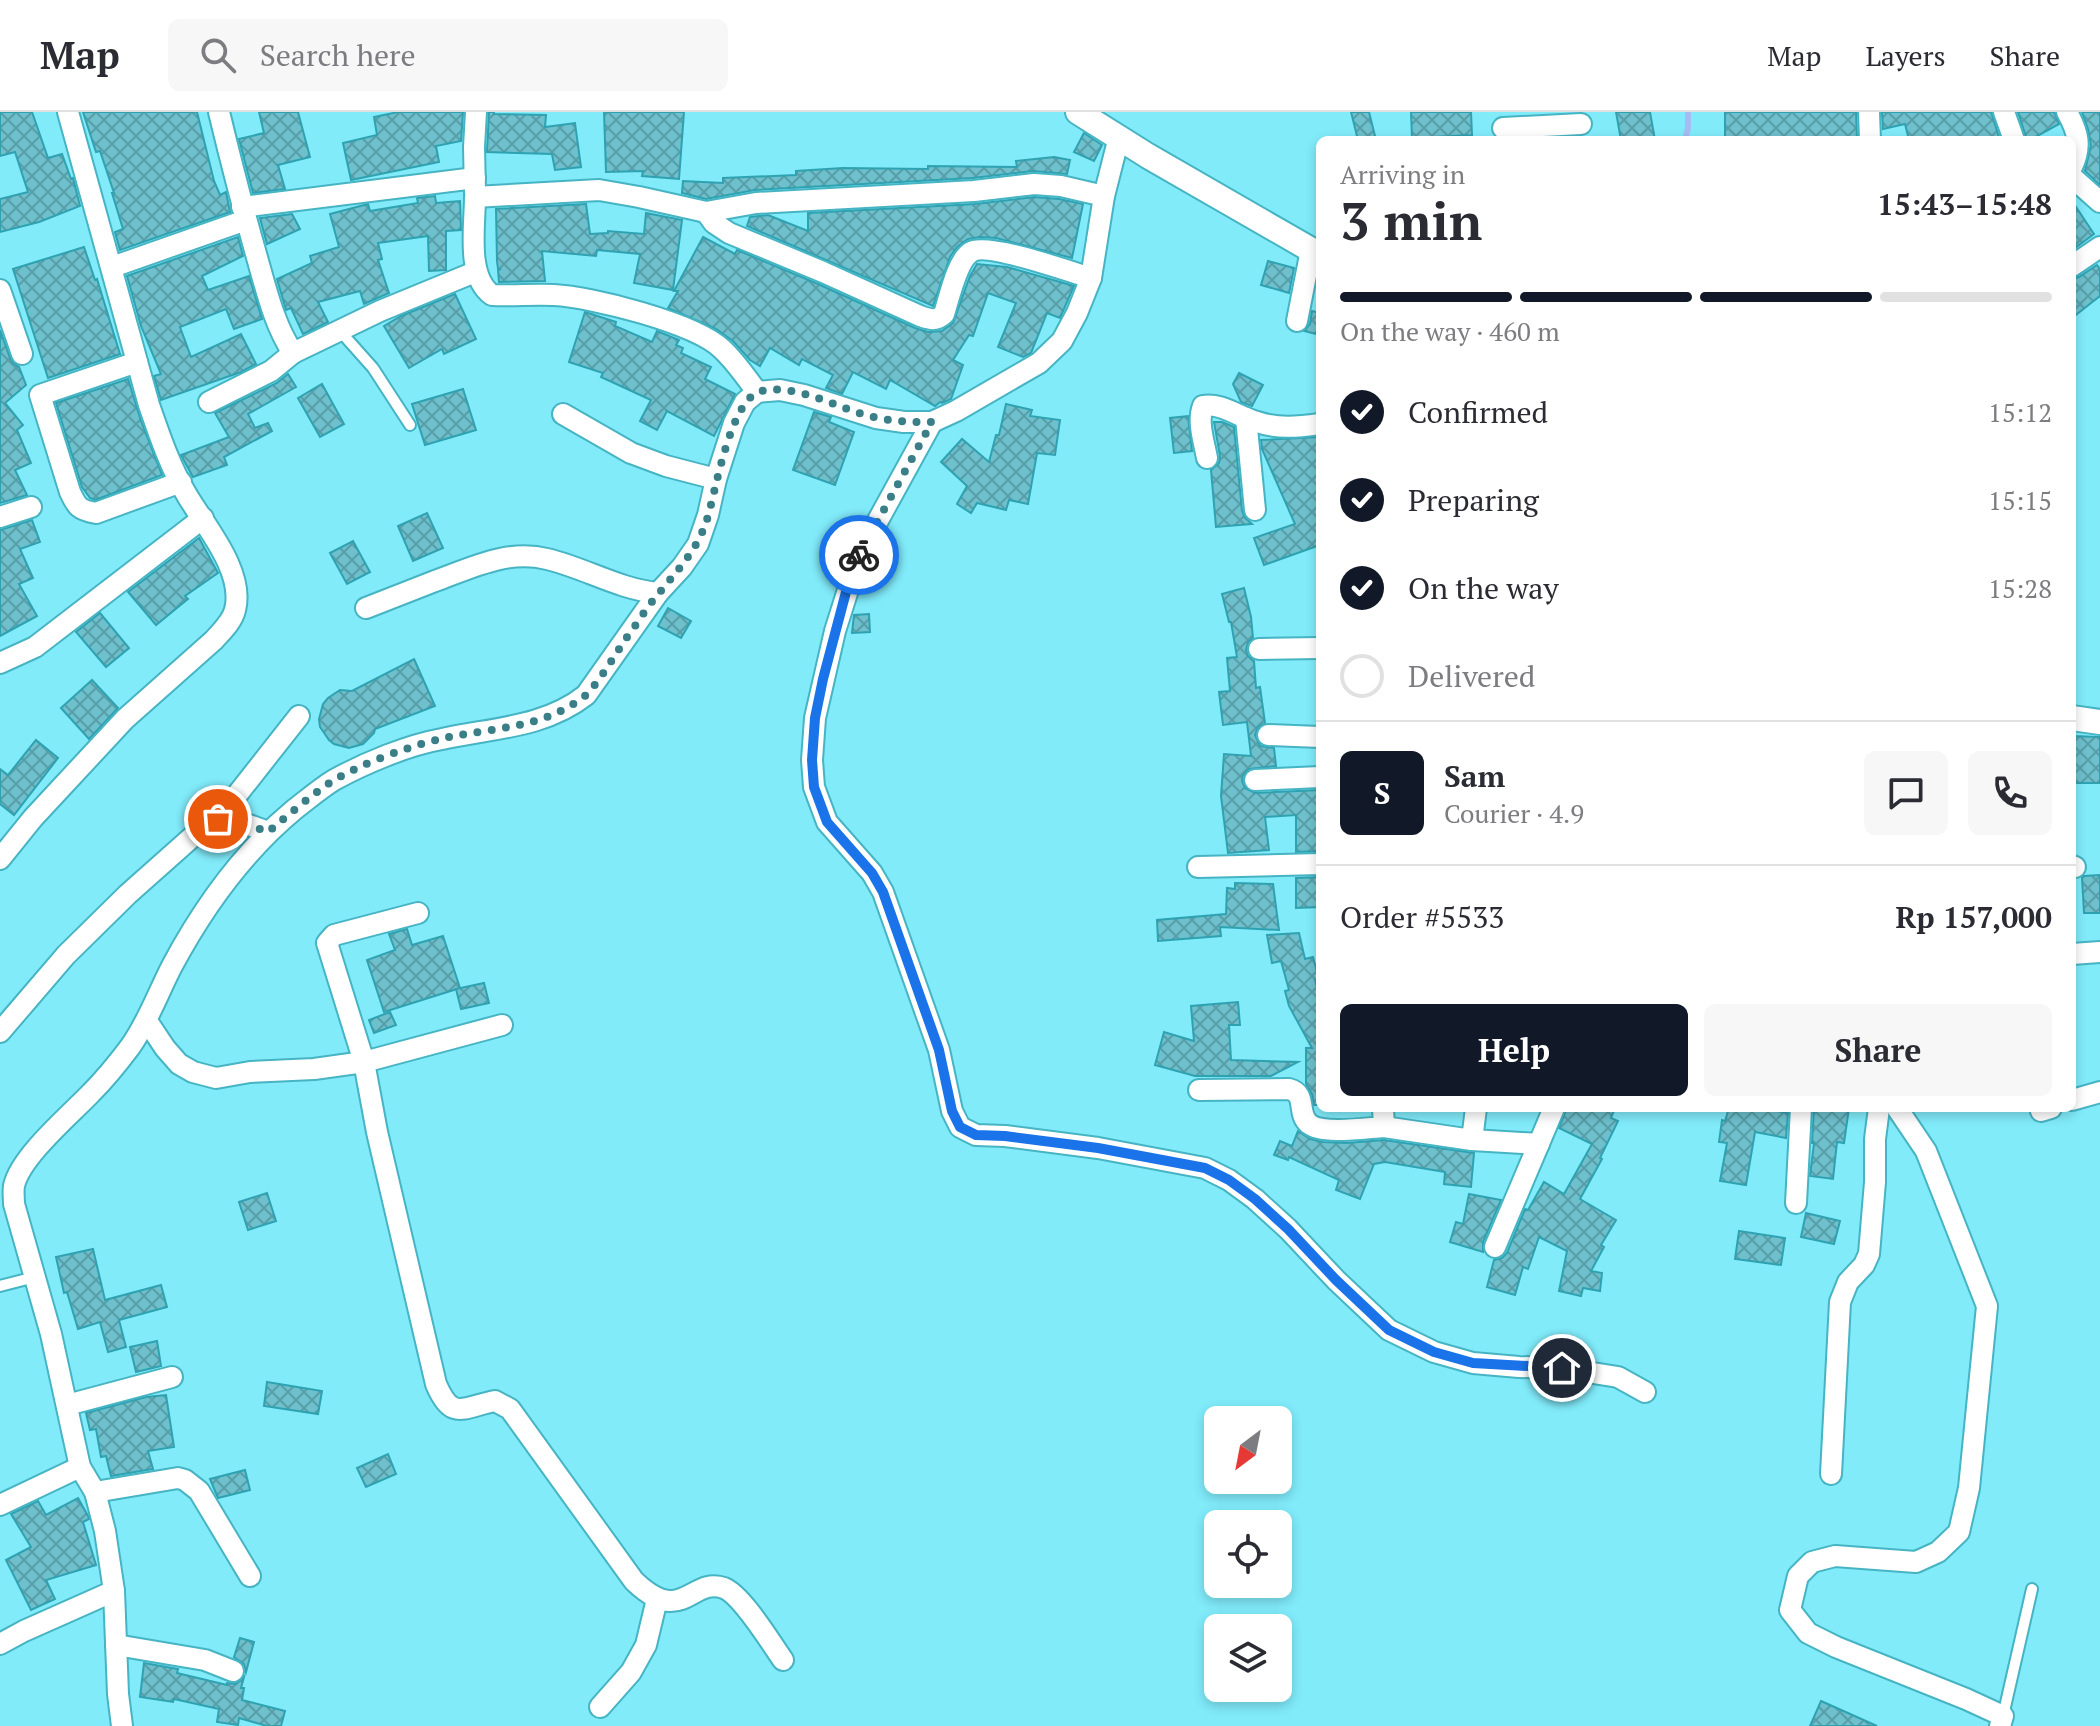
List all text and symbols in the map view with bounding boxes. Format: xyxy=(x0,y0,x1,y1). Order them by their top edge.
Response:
search box xyxy=(168,19,728,91)
text: Map xyxy=(40,30,120,80)
icon: search xyxy=(196,33,240,77)
text: Search here xyxy=(260,35,416,75)
text: Map xyxy=(1767,37,1821,74)
text: Layers xyxy=(1865,37,1946,74)
text: Share xyxy=(1990,37,2060,74)
text: Arriving in xyxy=(1340,157,1465,191)
text: 15:43–15:48 xyxy=(1877,184,2052,224)
text: 3 min xyxy=(1340,186,1482,255)
text: On the way · 460 m xyxy=(1340,314,1560,348)
icon: check xyxy=(1340,390,1384,434)
text: Confirmed xyxy=(1408,392,1548,432)
text: 15:12 xyxy=(1988,395,2052,429)
icon: check xyxy=(1340,478,1384,522)
text: Preparing xyxy=(1408,480,1539,520)
text: 15:15 xyxy=(1988,483,2052,517)
courier xyxy=(819,515,899,595)
icon: bike xyxy=(837,533,881,577)
icon: check xyxy=(1340,566,1384,610)
text: On the way xyxy=(1408,568,1559,608)
text: 15:28 xyxy=(1988,571,2052,605)
text: Delivered xyxy=(1408,656,1535,696)
button: chat xyxy=(1864,751,1948,835)
button: phone xyxy=(1968,751,2052,835)
text: Sam xyxy=(1444,756,1505,796)
text: S xyxy=(1374,773,1390,813)
pin xyxy=(184,785,252,853)
text: Courier · 4.9 xyxy=(1444,796,1584,830)
icon: bag xyxy=(196,797,240,841)
text: Order #5533 xyxy=(1340,897,1504,937)
text: Rp 157,000 xyxy=(1895,897,2052,937)
button: Help xyxy=(1340,1004,1688,1096)
button: Share xyxy=(1704,1004,2052,1096)
pin xyxy=(1528,1334,1596,1402)
icon: home xyxy=(1540,1346,1584,1390)
north arrow xyxy=(1204,1406,1292,1494)
map controls xyxy=(1204,1406,1292,1702)
button: locate xyxy=(1204,1510,1292,1598)
button: layers xyxy=(1204,1614,1292,1702)

